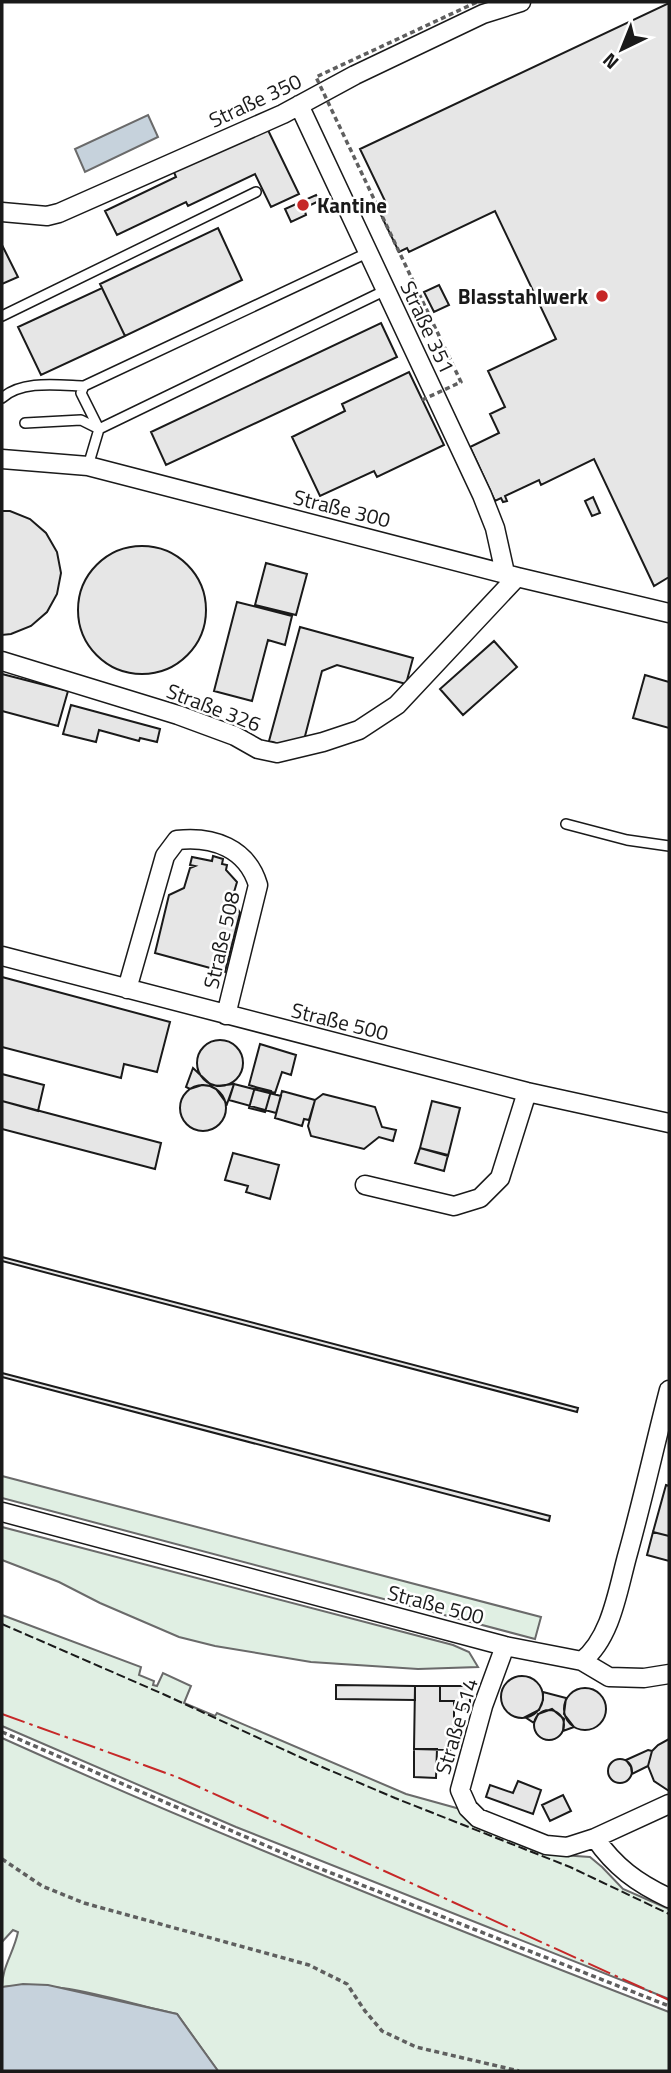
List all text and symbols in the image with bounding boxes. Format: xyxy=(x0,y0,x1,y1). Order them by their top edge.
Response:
north arrow xyxy=(587,14,657,84)
text: N xyxy=(595,47,625,77)
street label: Straße 350 xyxy=(203,65,307,135)
place label: Kantine xyxy=(317,189,387,221)
marker: Kantine xyxy=(295,197,311,213)
street label: Straße 351 xyxy=(393,275,463,379)
place label: Blasstahlwerk xyxy=(458,280,588,312)
marker: Blasstahlwerk xyxy=(594,288,610,304)
street label: Straße 300 xyxy=(290,481,394,535)
street label: Straße 326 xyxy=(162,674,266,740)
street label: Straße 508 xyxy=(194,888,248,992)
street label: Straße 500 xyxy=(288,994,392,1048)
street label: Straße 500 xyxy=(384,1576,488,1632)
street label: Straße 514 xyxy=(426,1674,486,1778)

